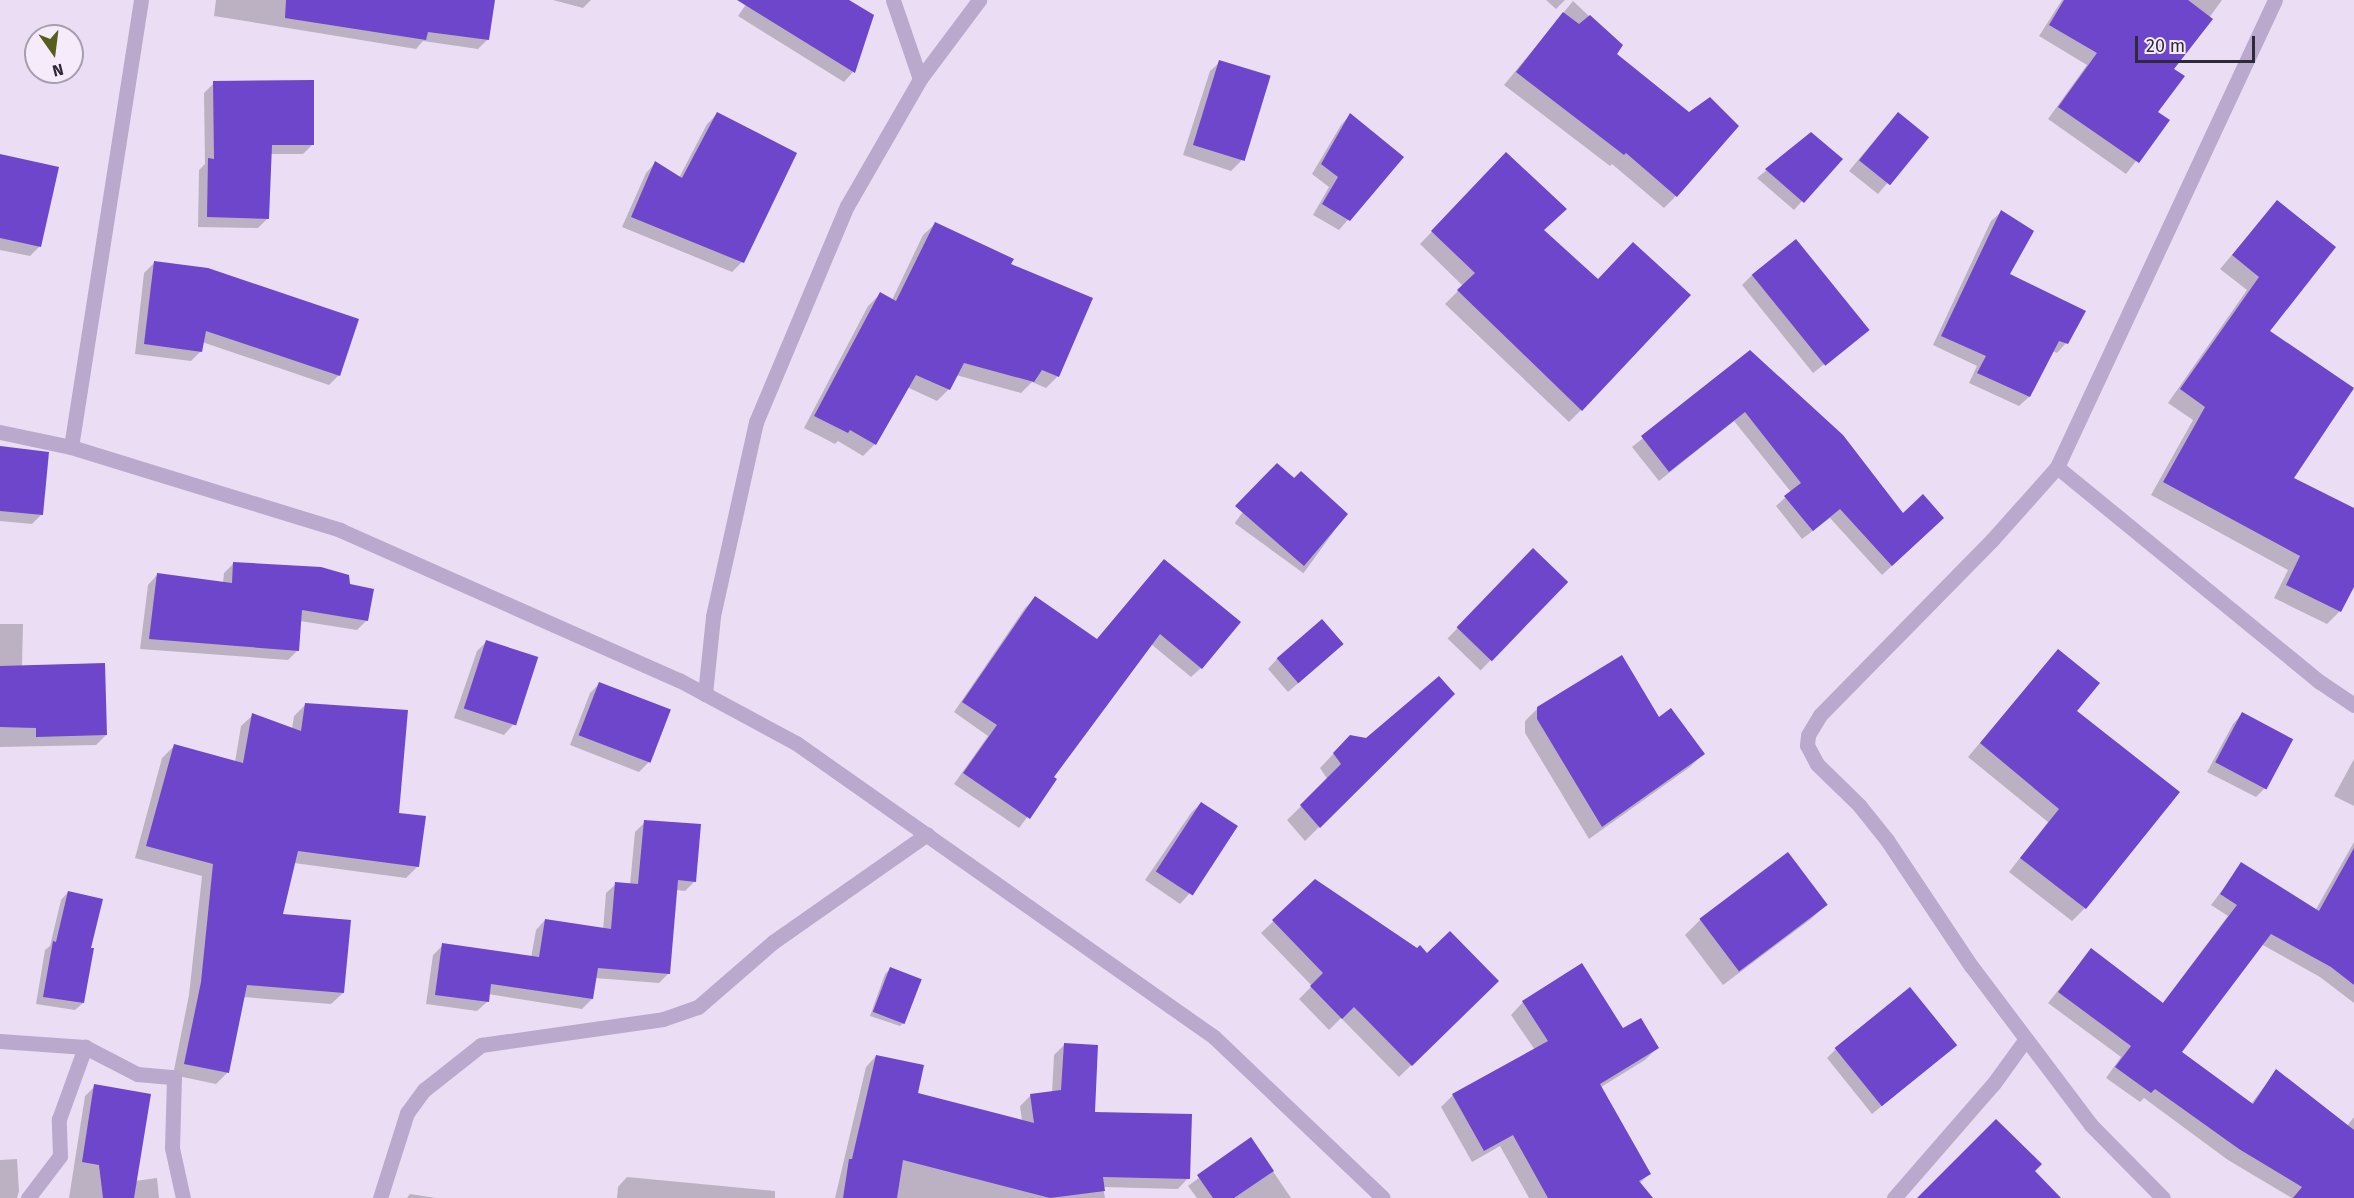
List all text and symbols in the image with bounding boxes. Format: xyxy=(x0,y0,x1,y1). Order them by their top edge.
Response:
north arrow xyxy=(24,24,84,84)
scale bar xyxy=(2138,24,2258,62)
text: 20 m xyxy=(2146,35,2185,57)
text: N xyxy=(51,60,65,81)

